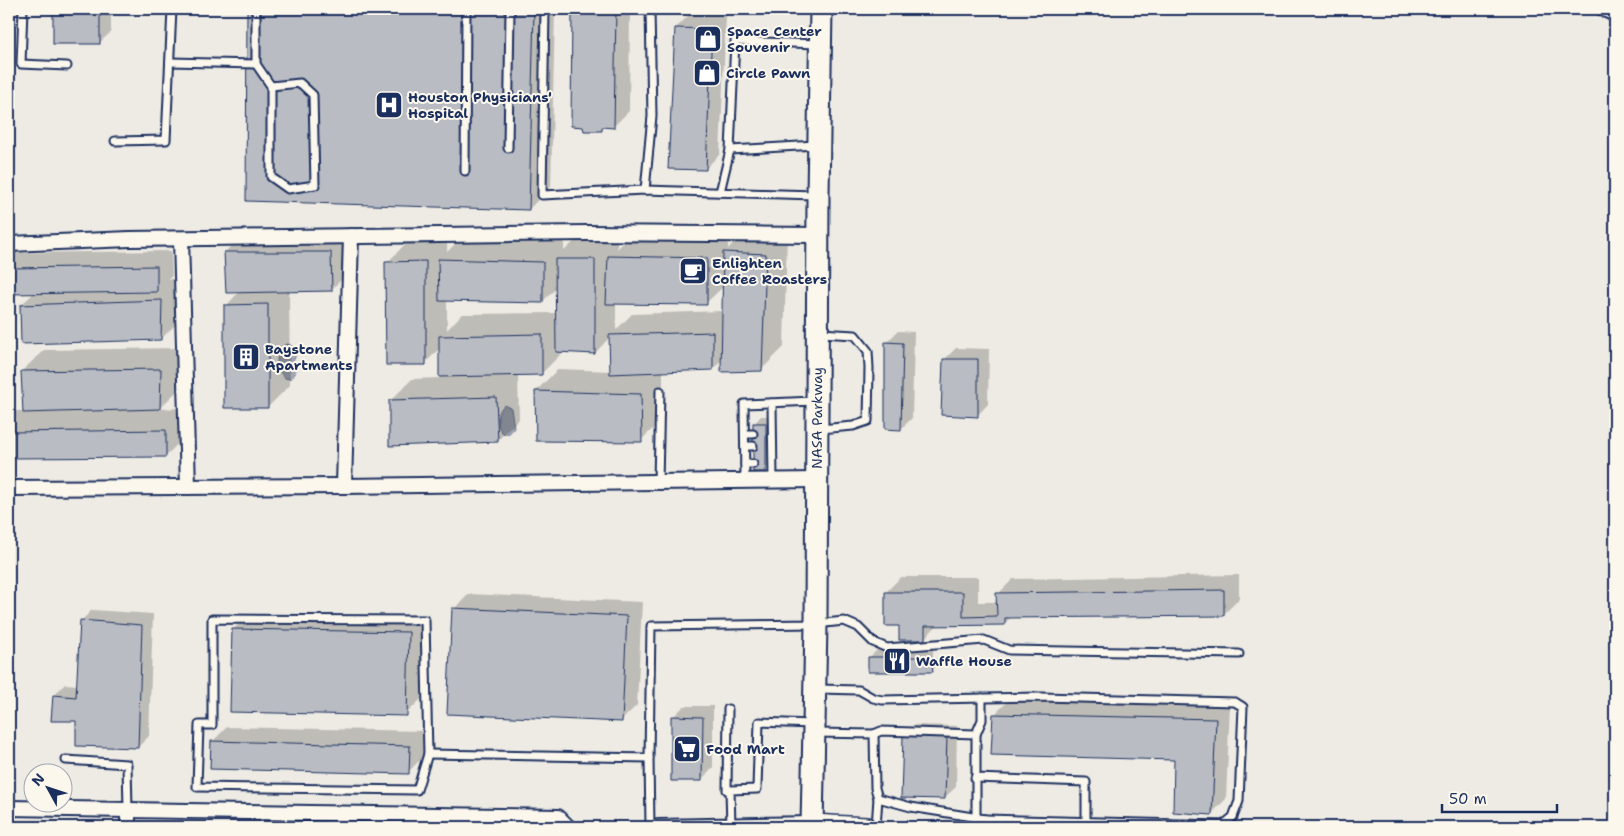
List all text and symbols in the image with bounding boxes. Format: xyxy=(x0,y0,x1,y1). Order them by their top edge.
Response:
place label: Space Center Souvenir xyxy=(727,22,822,56)
shop icon: Space Center Souvenir xyxy=(693,24,723,54)
shop icon: Circle Pawn xyxy=(692,58,722,88)
place label: Circle Pawn xyxy=(726,64,810,82)
place label: Houston Physicians' Hospital xyxy=(408,88,552,122)
hospital icon: Houston Physicians' Hospital xyxy=(374,90,404,120)
place label: Enlighten Coffee Roasters xyxy=(712,254,827,288)
cafe icon: Enlighten Coffee Roasters xyxy=(678,256,708,286)
place label: Baystone Apartments xyxy=(265,340,353,374)
building icon: Baystone Apartments xyxy=(231,342,261,372)
street label: NASA Parkway xyxy=(808,367,826,469)
restaurant icon: Waffle House xyxy=(882,646,912,676)
place label: Waffle House xyxy=(916,652,1012,670)
supermarket icon: Food Mart xyxy=(672,734,702,764)
place label: Food Mart xyxy=(706,740,785,758)
north arrow xyxy=(22,764,72,814)
text: N xyxy=(28,770,49,790)
scale bar xyxy=(1442,781,1556,813)
text: 50 m xyxy=(1449,789,1487,809)

